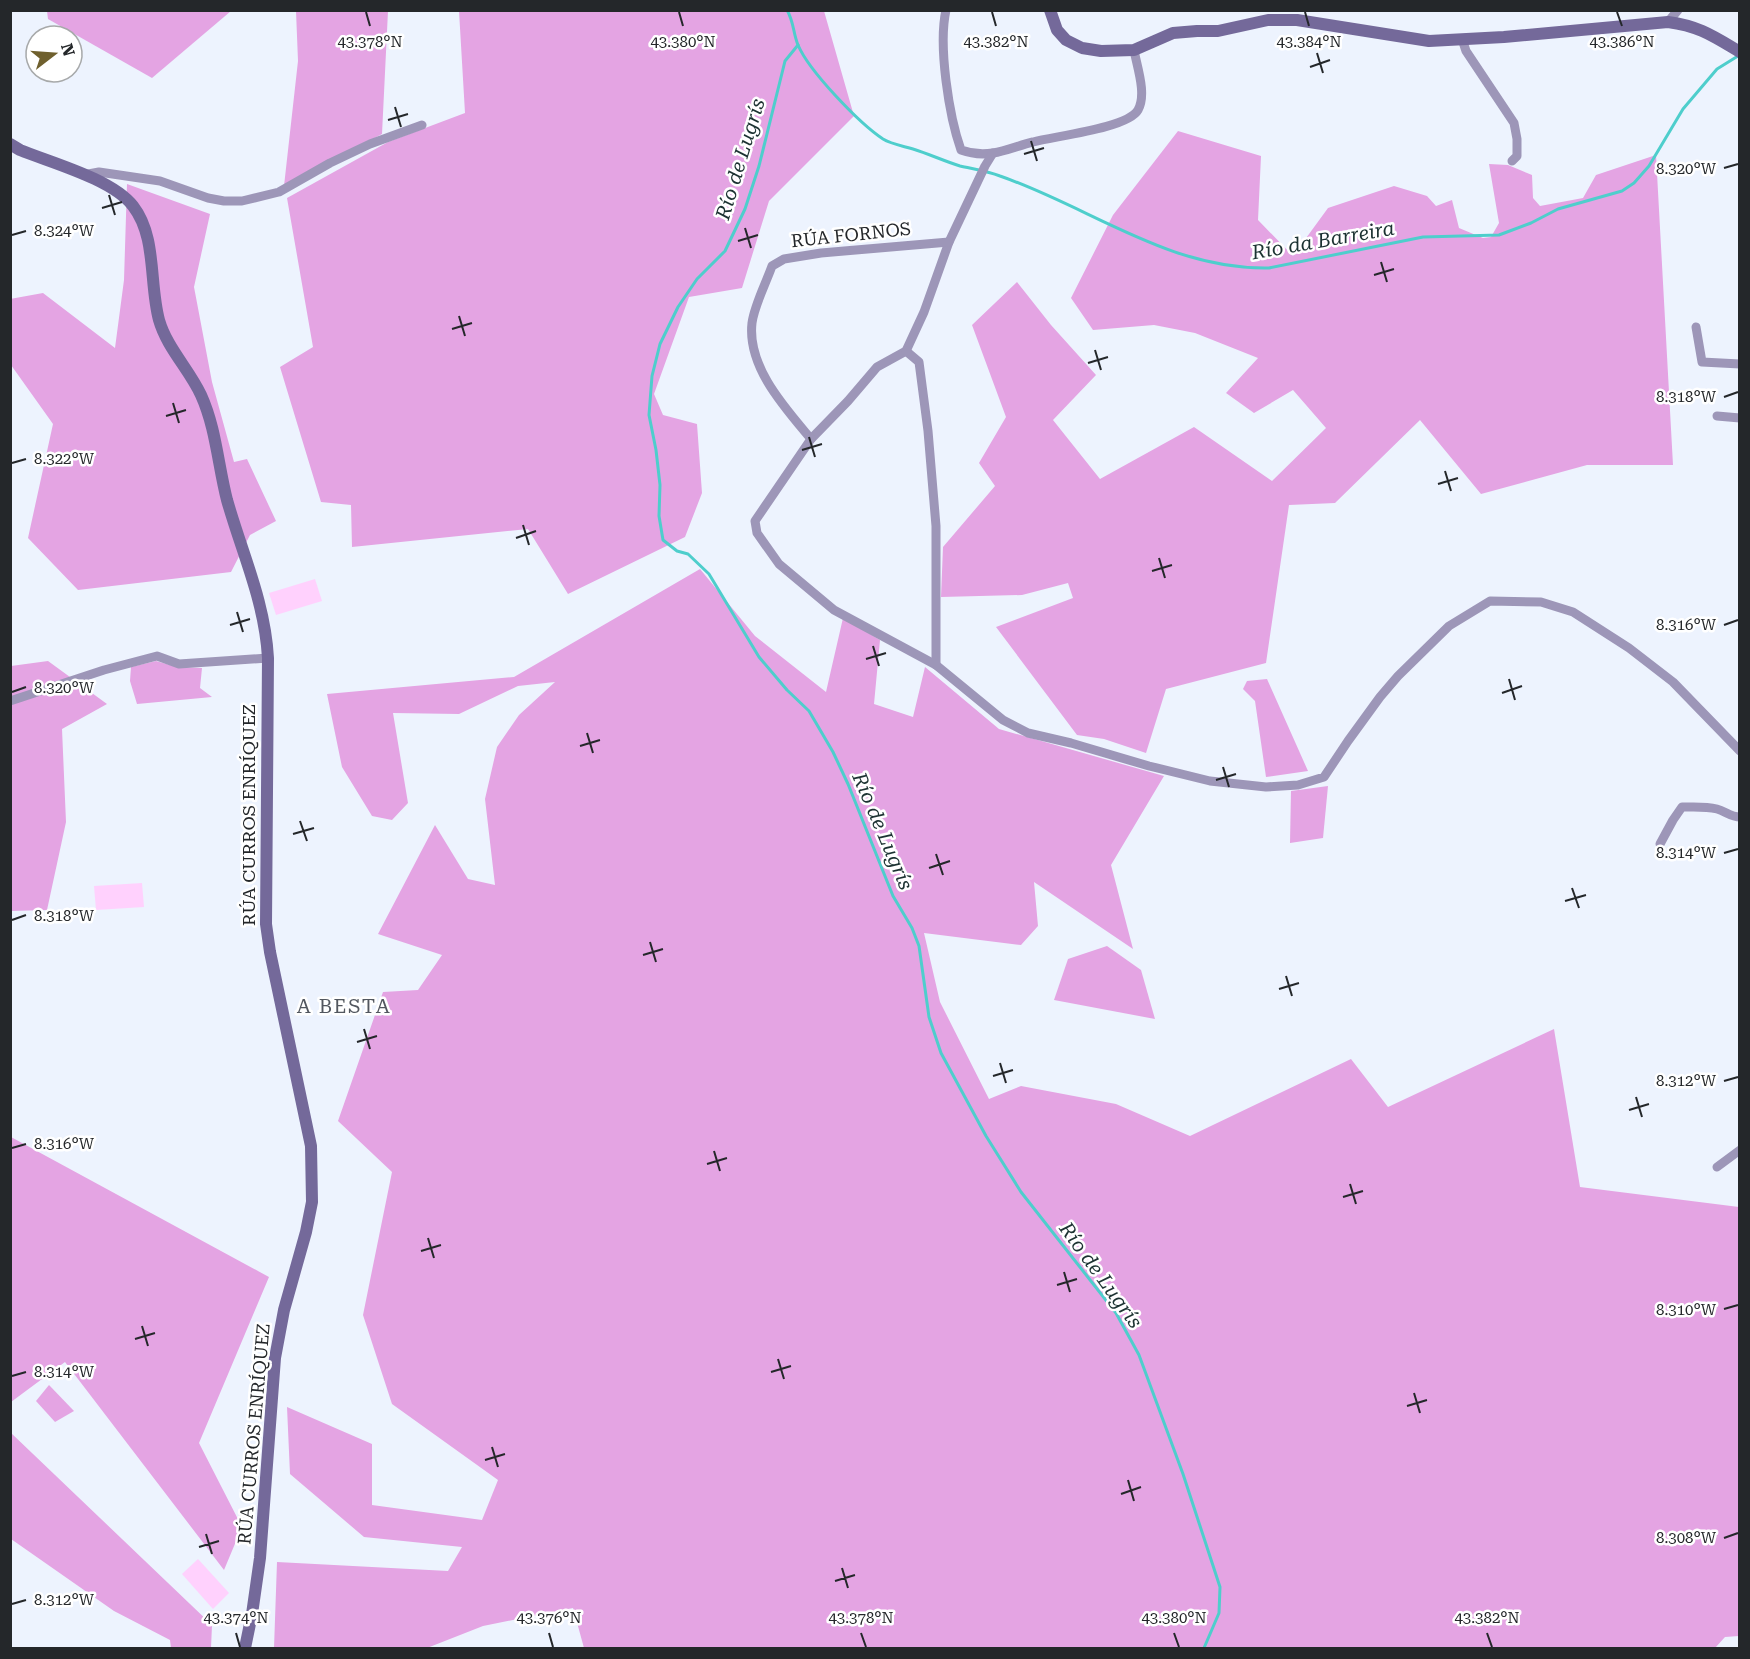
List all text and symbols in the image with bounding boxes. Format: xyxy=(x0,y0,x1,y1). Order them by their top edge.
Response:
north arrow xyxy=(24,24,84,84)
text: 43.378°N xyxy=(337,33,403,51)
text: 43.380°N xyxy=(650,33,716,51)
text: 43.382°N xyxy=(963,33,1029,51)
text: 43.384°N xyxy=(1276,33,1342,51)
text: 43.386°N xyxy=(1589,33,1655,51)
text: N xyxy=(57,41,79,58)
water label: Río de Lugrís xyxy=(710,96,770,223)
text: 8.320°W xyxy=(1656,160,1717,178)
water label: Río da Barreira xyxy=(1249,216,1396,265)
street label: RÚA FORNOS xyxy=(790,218,912,251)
text: 8.324°W xyxy=(34,222,95,240)
text: 8.318°W xyxy=(1656,388,1717,406)
text: 8.322°W xyxy=(34,450,95,468)
text: 8.316°W xyxy=(1656,616,1717,634)
text: 8.320°W xyxy=(34,679,95,697)
street label: RÚA CURROS ENRÍQUEZ xyxy=(238,704,259,926)
water label: Río de Lugrís xyxy=(847,768,918,893)
text: 8.314°W xyxy=(1656,844,1717,862)
text: 8.318°W xyxy=(34,907,95,925)
district label: A BESTA xyxy=(297,994,391,1018)
text: 8.312°W xyxy=(1656,1072,1717,1090)
text: 8.316°W xyxy=(34,1135,95,1153)
water label: Río de Lugrís xyxy=(1054,1217,1147,1333)
text: 8.310°W xyxy=(1656,1301,1717,1319)
street label: RÚA CURROS ENRÍQUEZ xyxy=(233,1323,274,1545)
text: 8.314°W xyxy=(34,1363,95,1381)
text: 8.308°W xyxy=(1656,1529,1717,1547)
text: 8.312°W xyxy=(34,1591,95,1609)
text: 43.374°N xyxy=(203,1609,269,1627)
text: 43.376°N xyxy=(516,1609,582,1627)
text: 43.378°N xyxy=(828,1609,894,1627)
text: 43.380°N xyxy=(1141,1609,1207,1627)
text: 43.382°N xyxy=(1454,1609,1520,1627)

